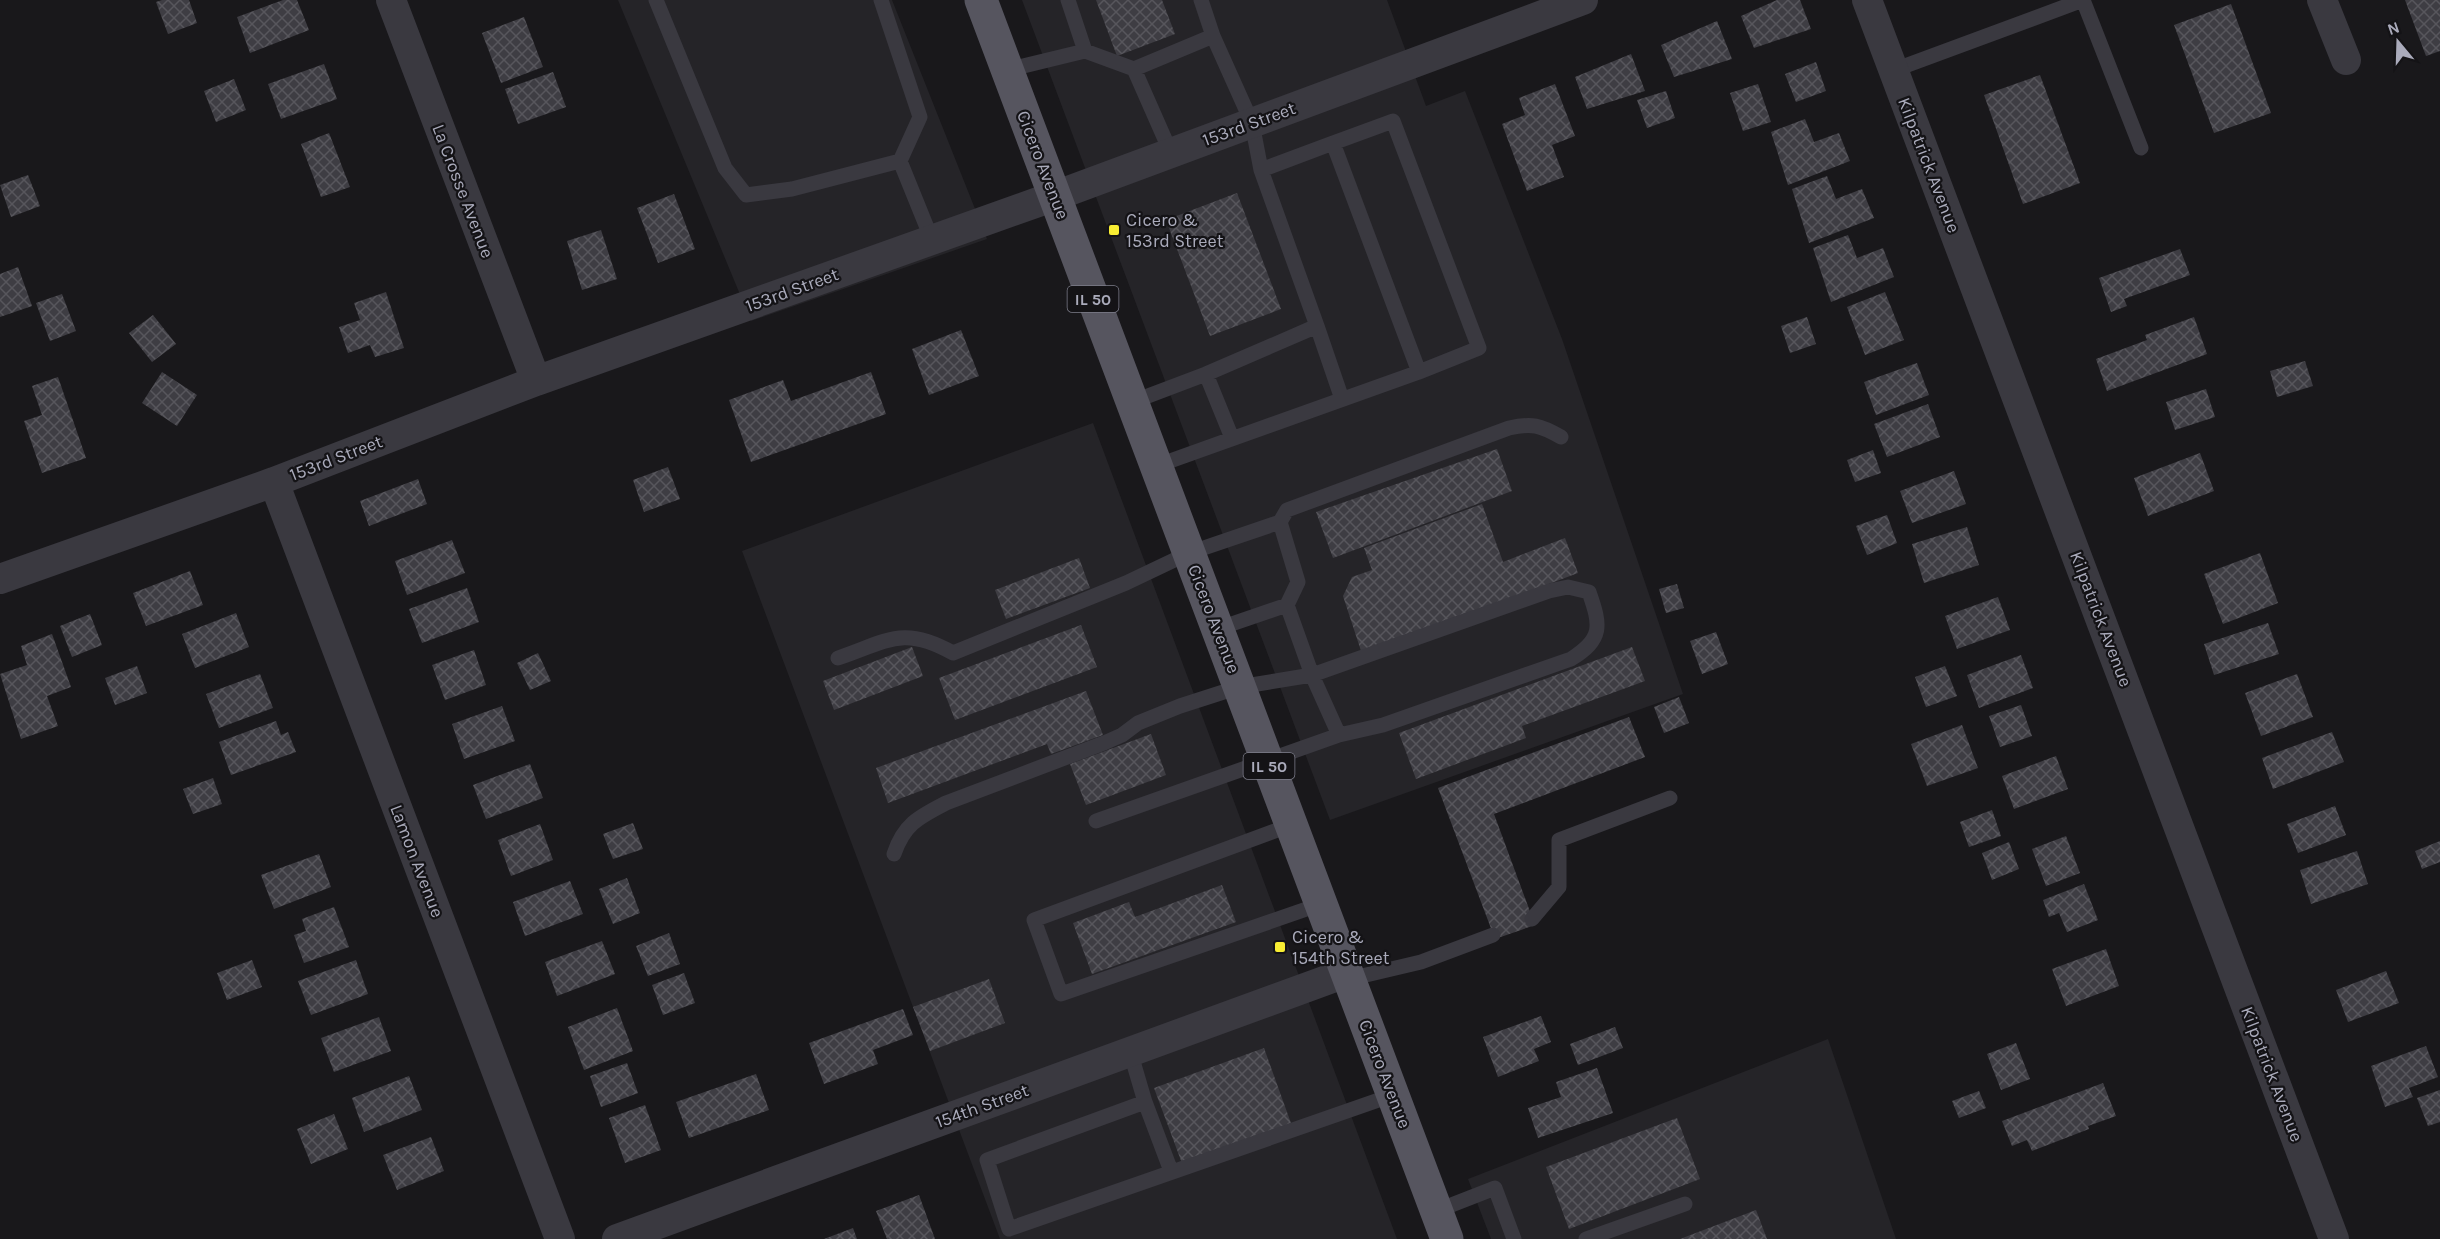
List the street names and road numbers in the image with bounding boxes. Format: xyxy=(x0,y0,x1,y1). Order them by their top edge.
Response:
street label: Kilpatrick Avenue xyxy=(1893,94,1965,236)
street label: 153rd Street xyxy=(1199,97,1299,151)
street label: Cicero Avenue xyxy=(1012,107,1074,223)
street label: La Crosse Avenue xyxy=(427,121,499,261)
street label: 153rd Street xyxy=(742,263,842,317)
road number: IL 50 xyxy=(1068,286,1118,312)
street label: 153rd Street xyxy=(286,430,386,486)
street label: Kilpatrick Avenue xyxy=(2065,548,2137,690)
street label: Cicero Avenue xyxy=(1183,561,1245,677)
road number: IL 50 xyxy=(1244,753,1294,779)
street label: Lamon Avenue xyxy=(385,801,449,921)
street label: Kilpatrick Avenue xyxy=(2236,1003,2308,1145)
street label: Cicero Avenue xyxy=(1354,1016,1416,1132)
street label: 154th Street xyxy=(932,1079,1032,1133)

